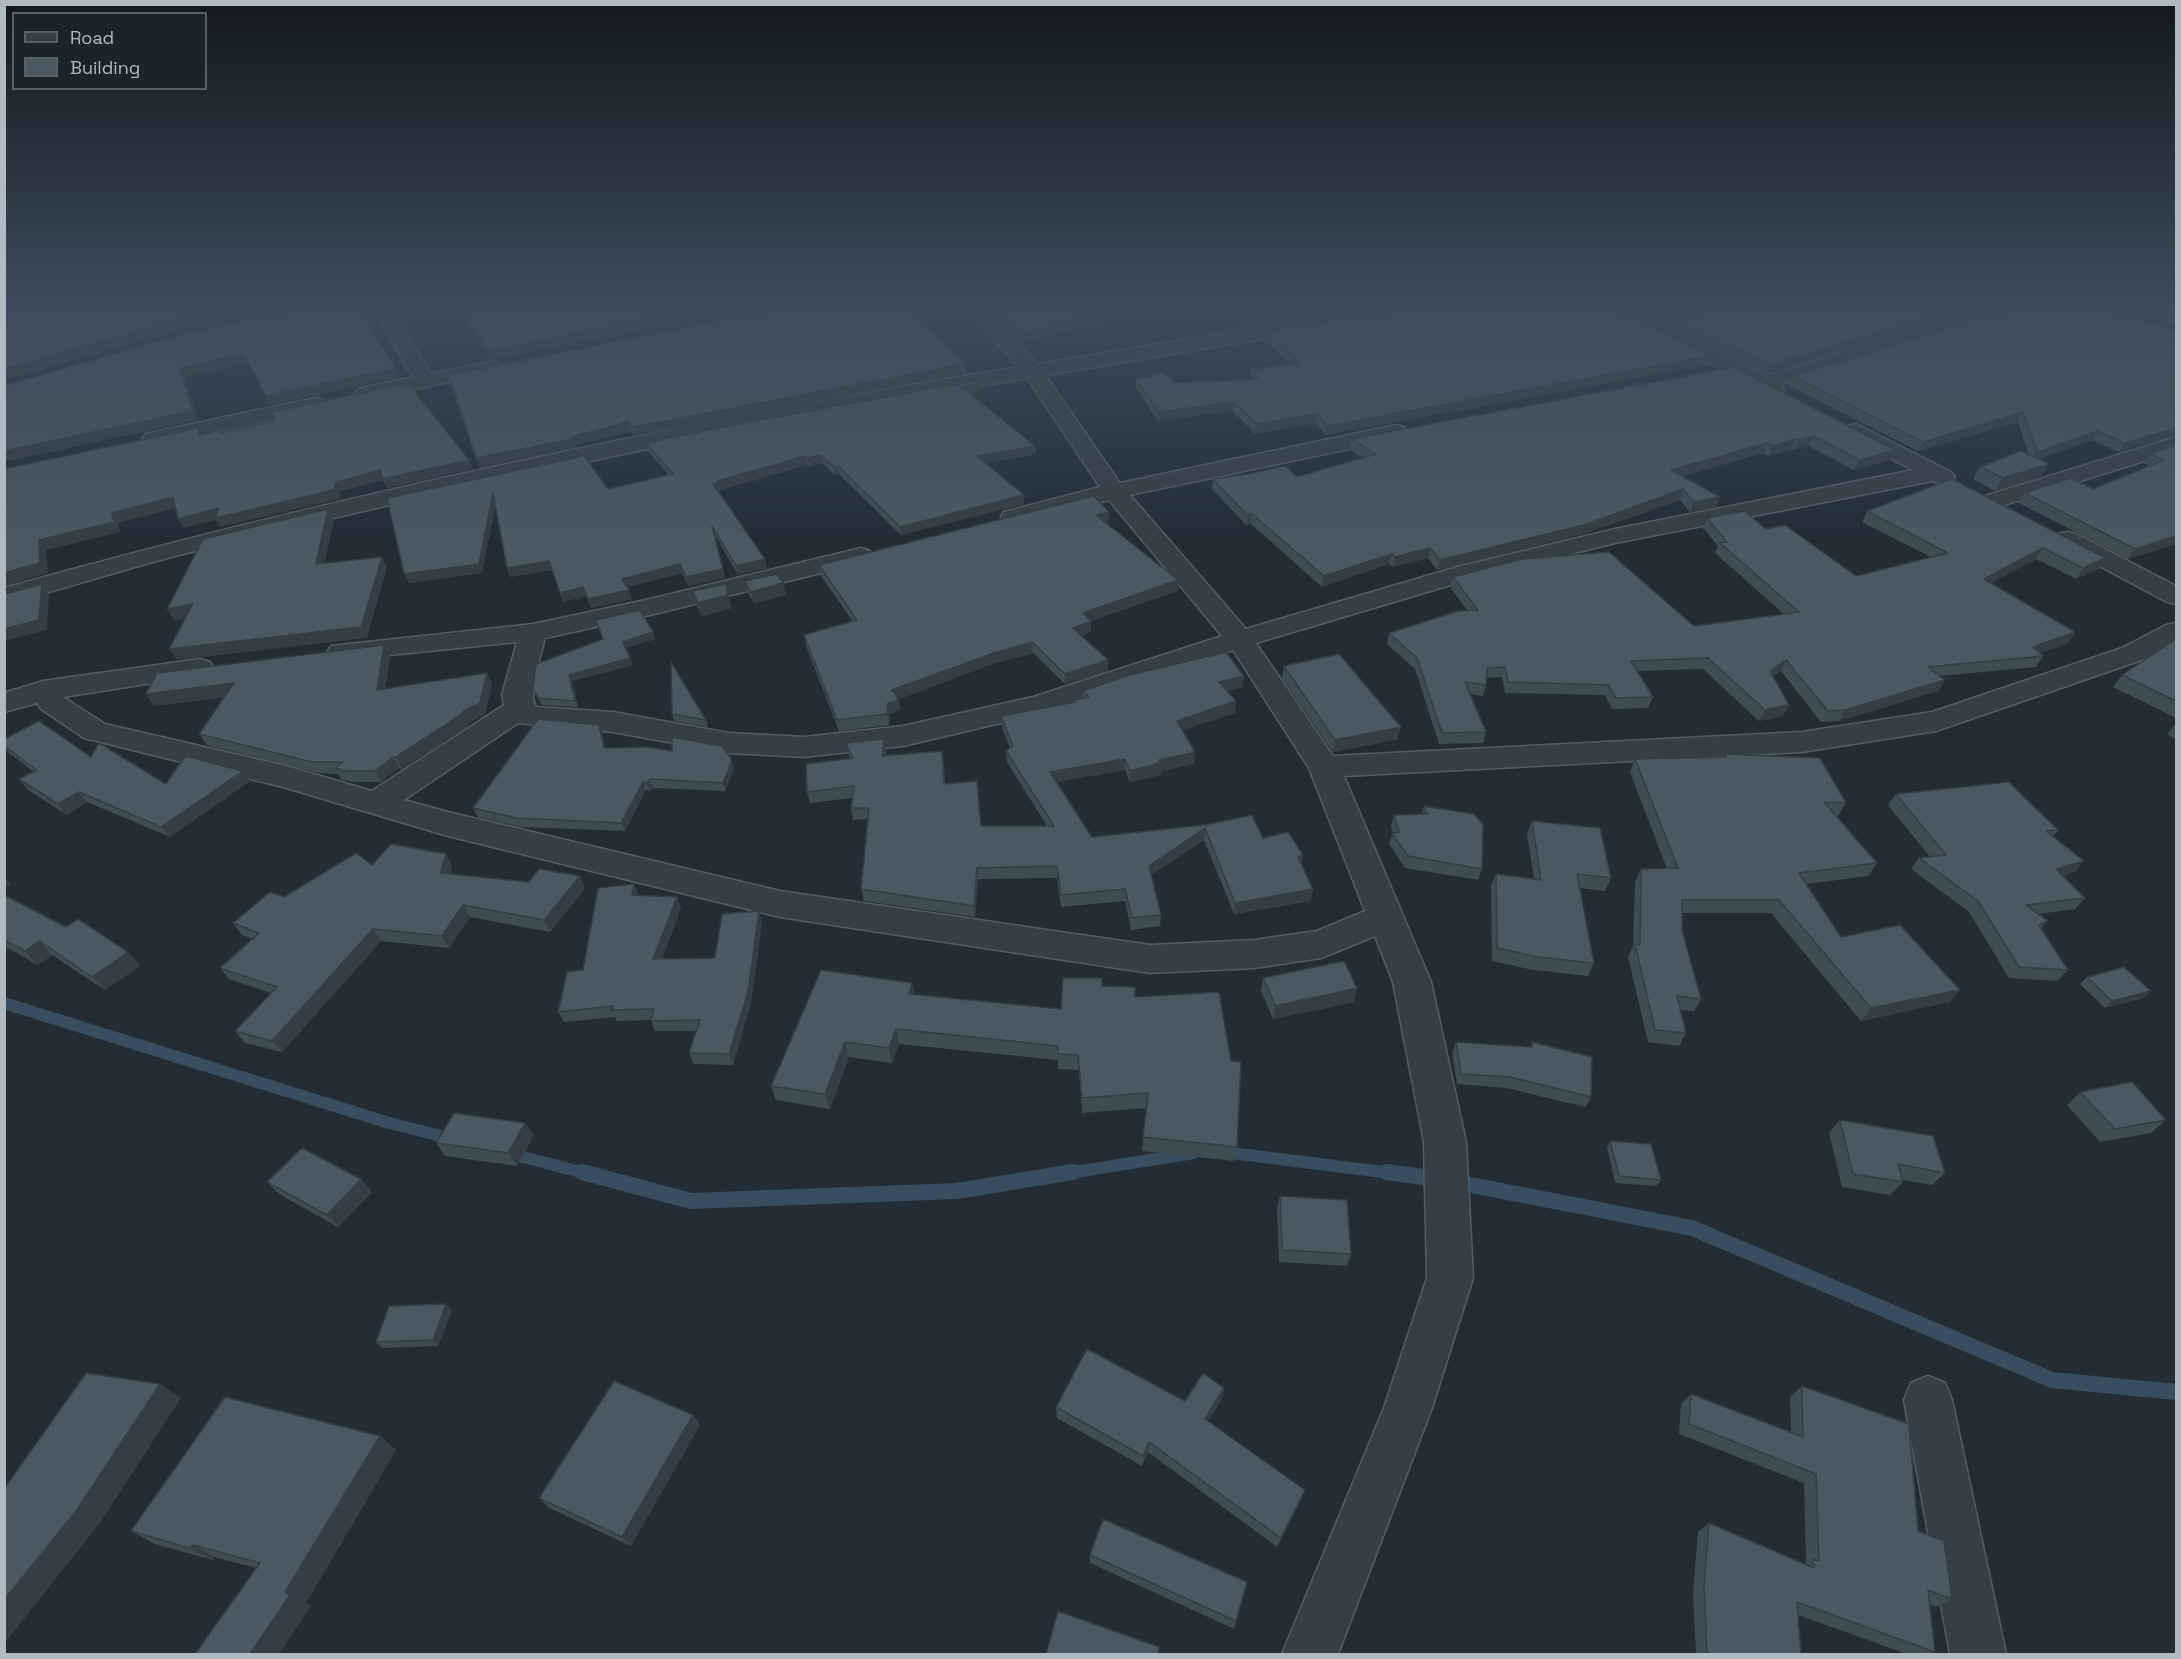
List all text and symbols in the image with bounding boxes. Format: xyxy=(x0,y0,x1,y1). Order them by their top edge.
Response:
legend xyxy=(12,12,207,90)
text: Road xyxy=(70,26,114,49)
text: Building xyxy=(70,56,140,79)

